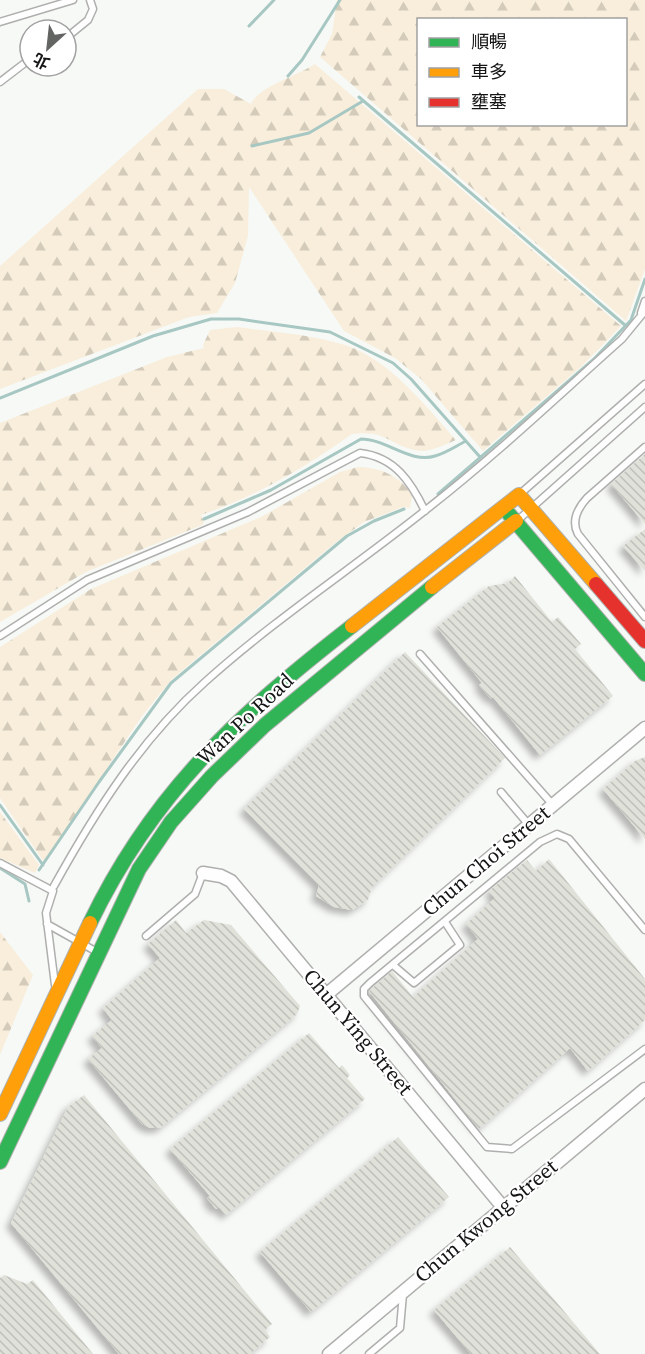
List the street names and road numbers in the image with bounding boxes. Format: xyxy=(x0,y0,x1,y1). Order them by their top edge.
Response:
street label: Wan Po Road xyxy=(190,666,300,771)
street label: Chun Choi Street xyxy=(416,798,556,923)
street label: Chun Ying Street xyxy=(297,962,420,1101)
street label: Chun Kwong Street xyxy=(408,1152,563,1289)

